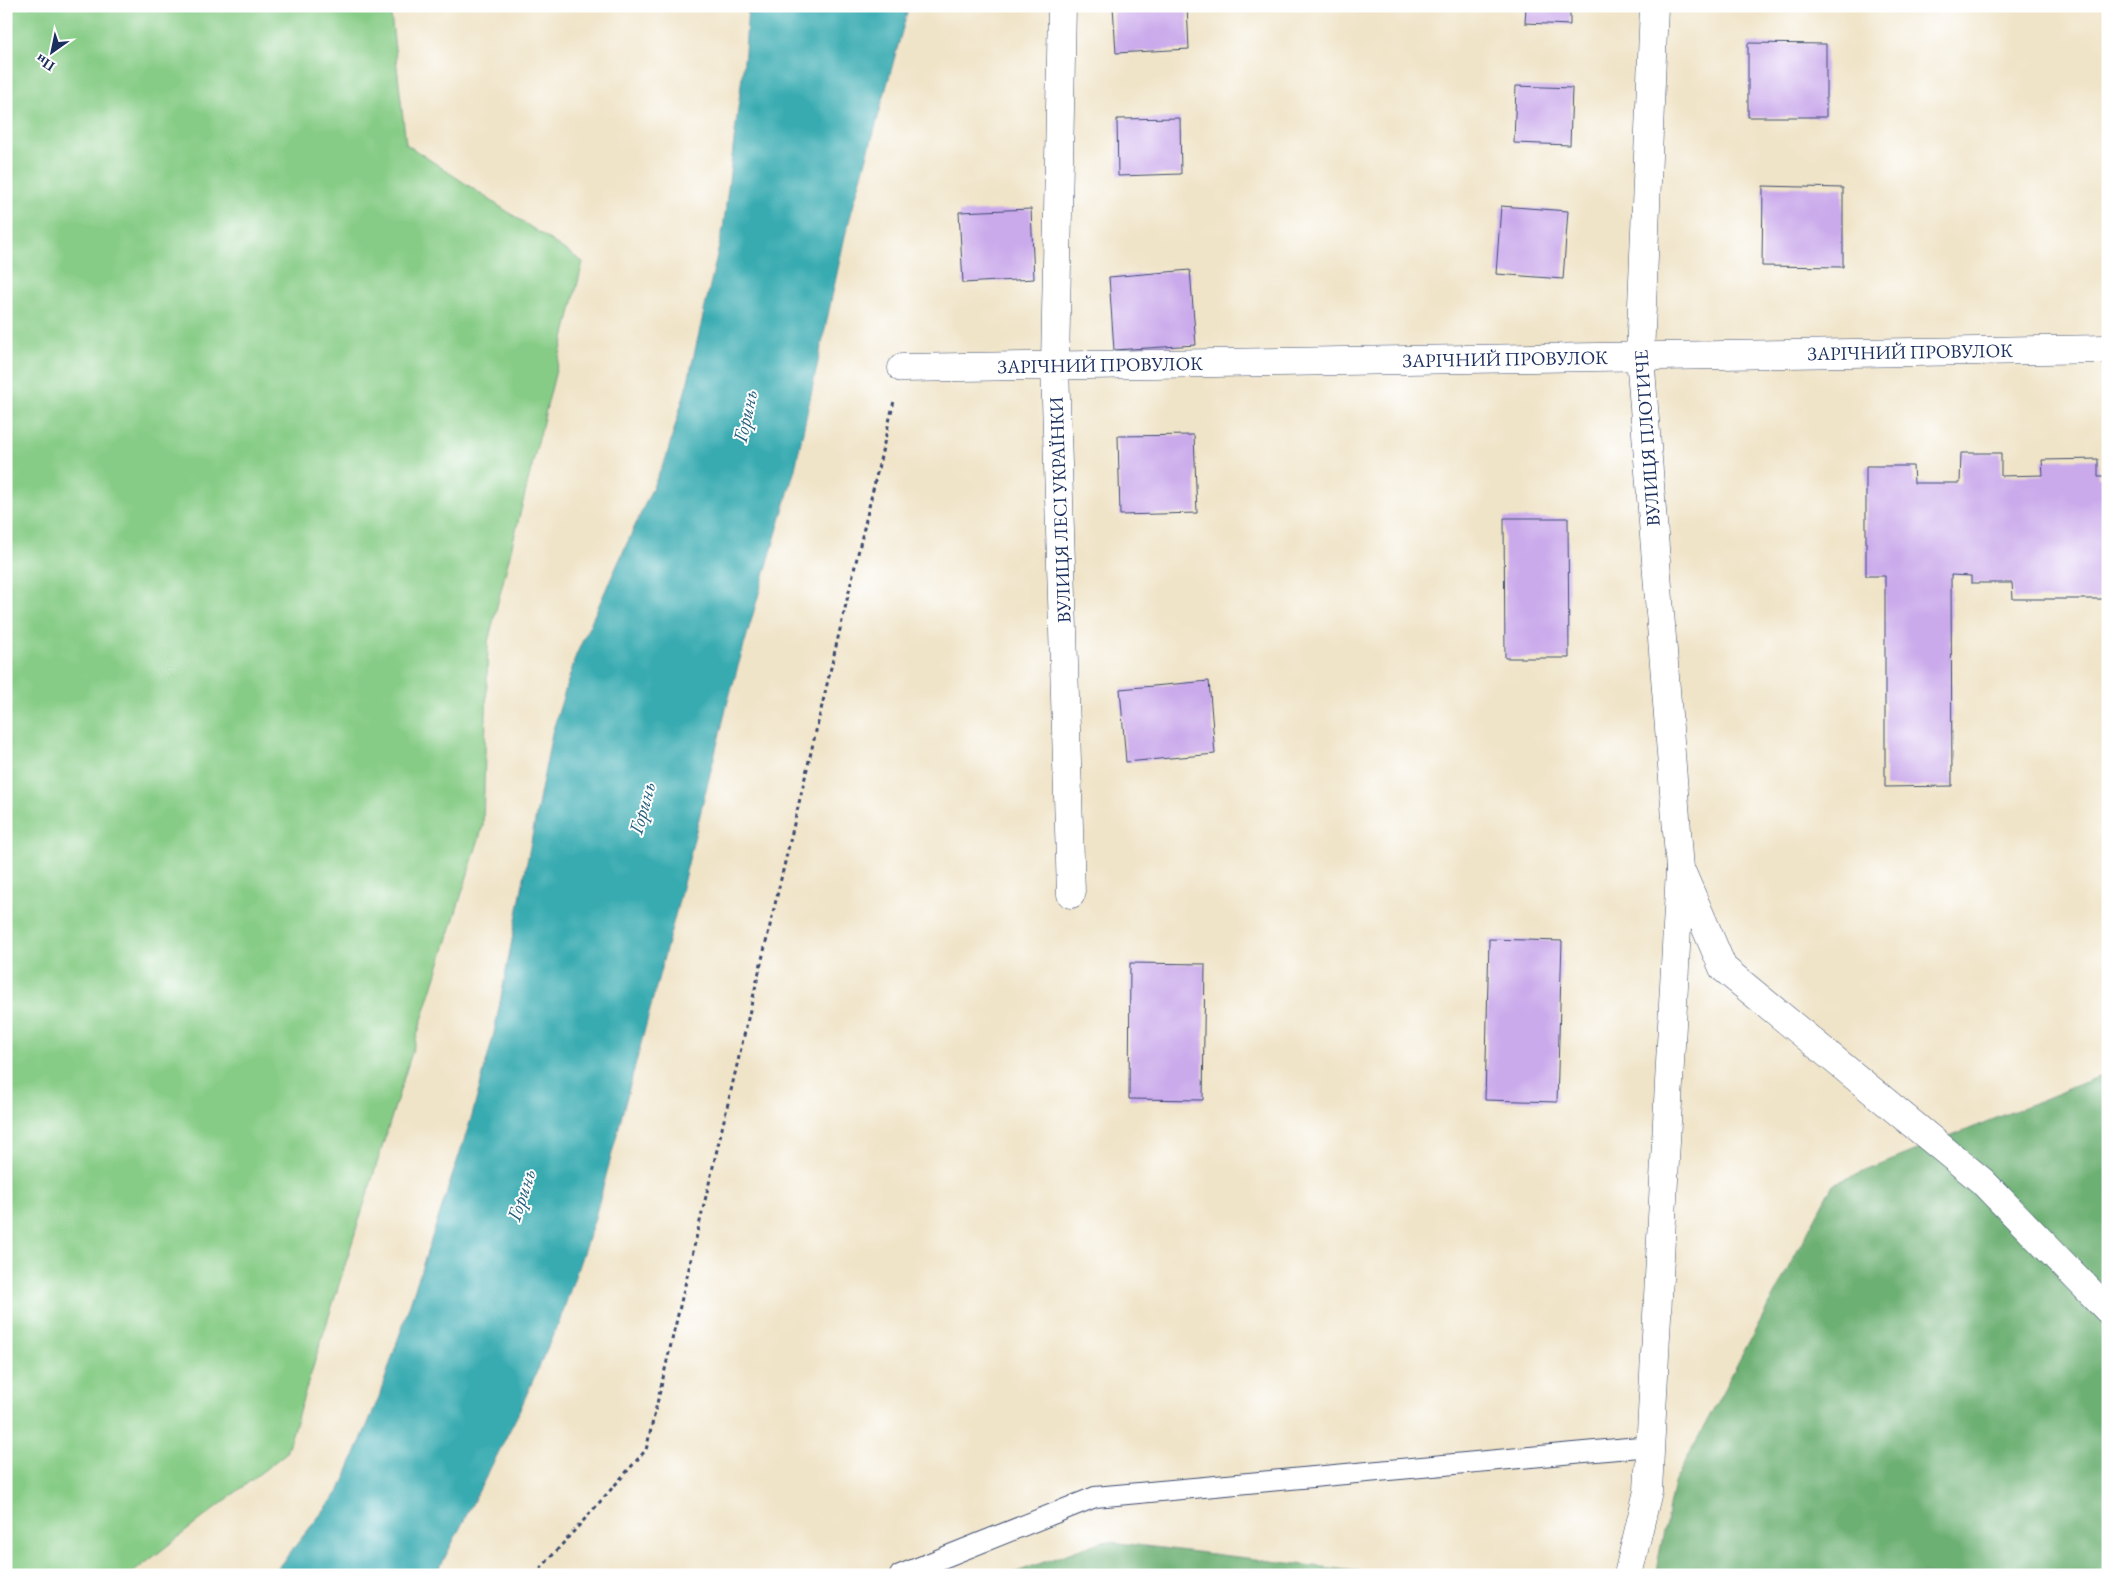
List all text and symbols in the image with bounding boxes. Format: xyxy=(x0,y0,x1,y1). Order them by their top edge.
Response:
north arrow xyxy=(28,28,78,78)
text: Пн xyxy=(32,50,58,76)
street label: ЗАРІЧНИЙ ПРОВУЛОК xyxy=(1807,338,2013,366)
street label: ЗАРІЧНИЙ ПРОВУЛОК xyxy=(1402,345,1608,373)
street label: ВУЛИЦЯ ПЛОТИЧЕ xyxy=(1628,349,1666,527)
street label: ЗАРІЧНИЙ ПРОВУЛОК xyxy=(997,351,1203,379)
water label: Горинь xyxy=(727,387,763,446)
street label: ВУЛИЦЯ ЛЕСІ УКРАЇНКИ xyxy=(1044,397,1076,623)
water label: Горинь xyxy=(622,779,661,838)
water label: Горинь xyxy=(500,1166,542,1225)

